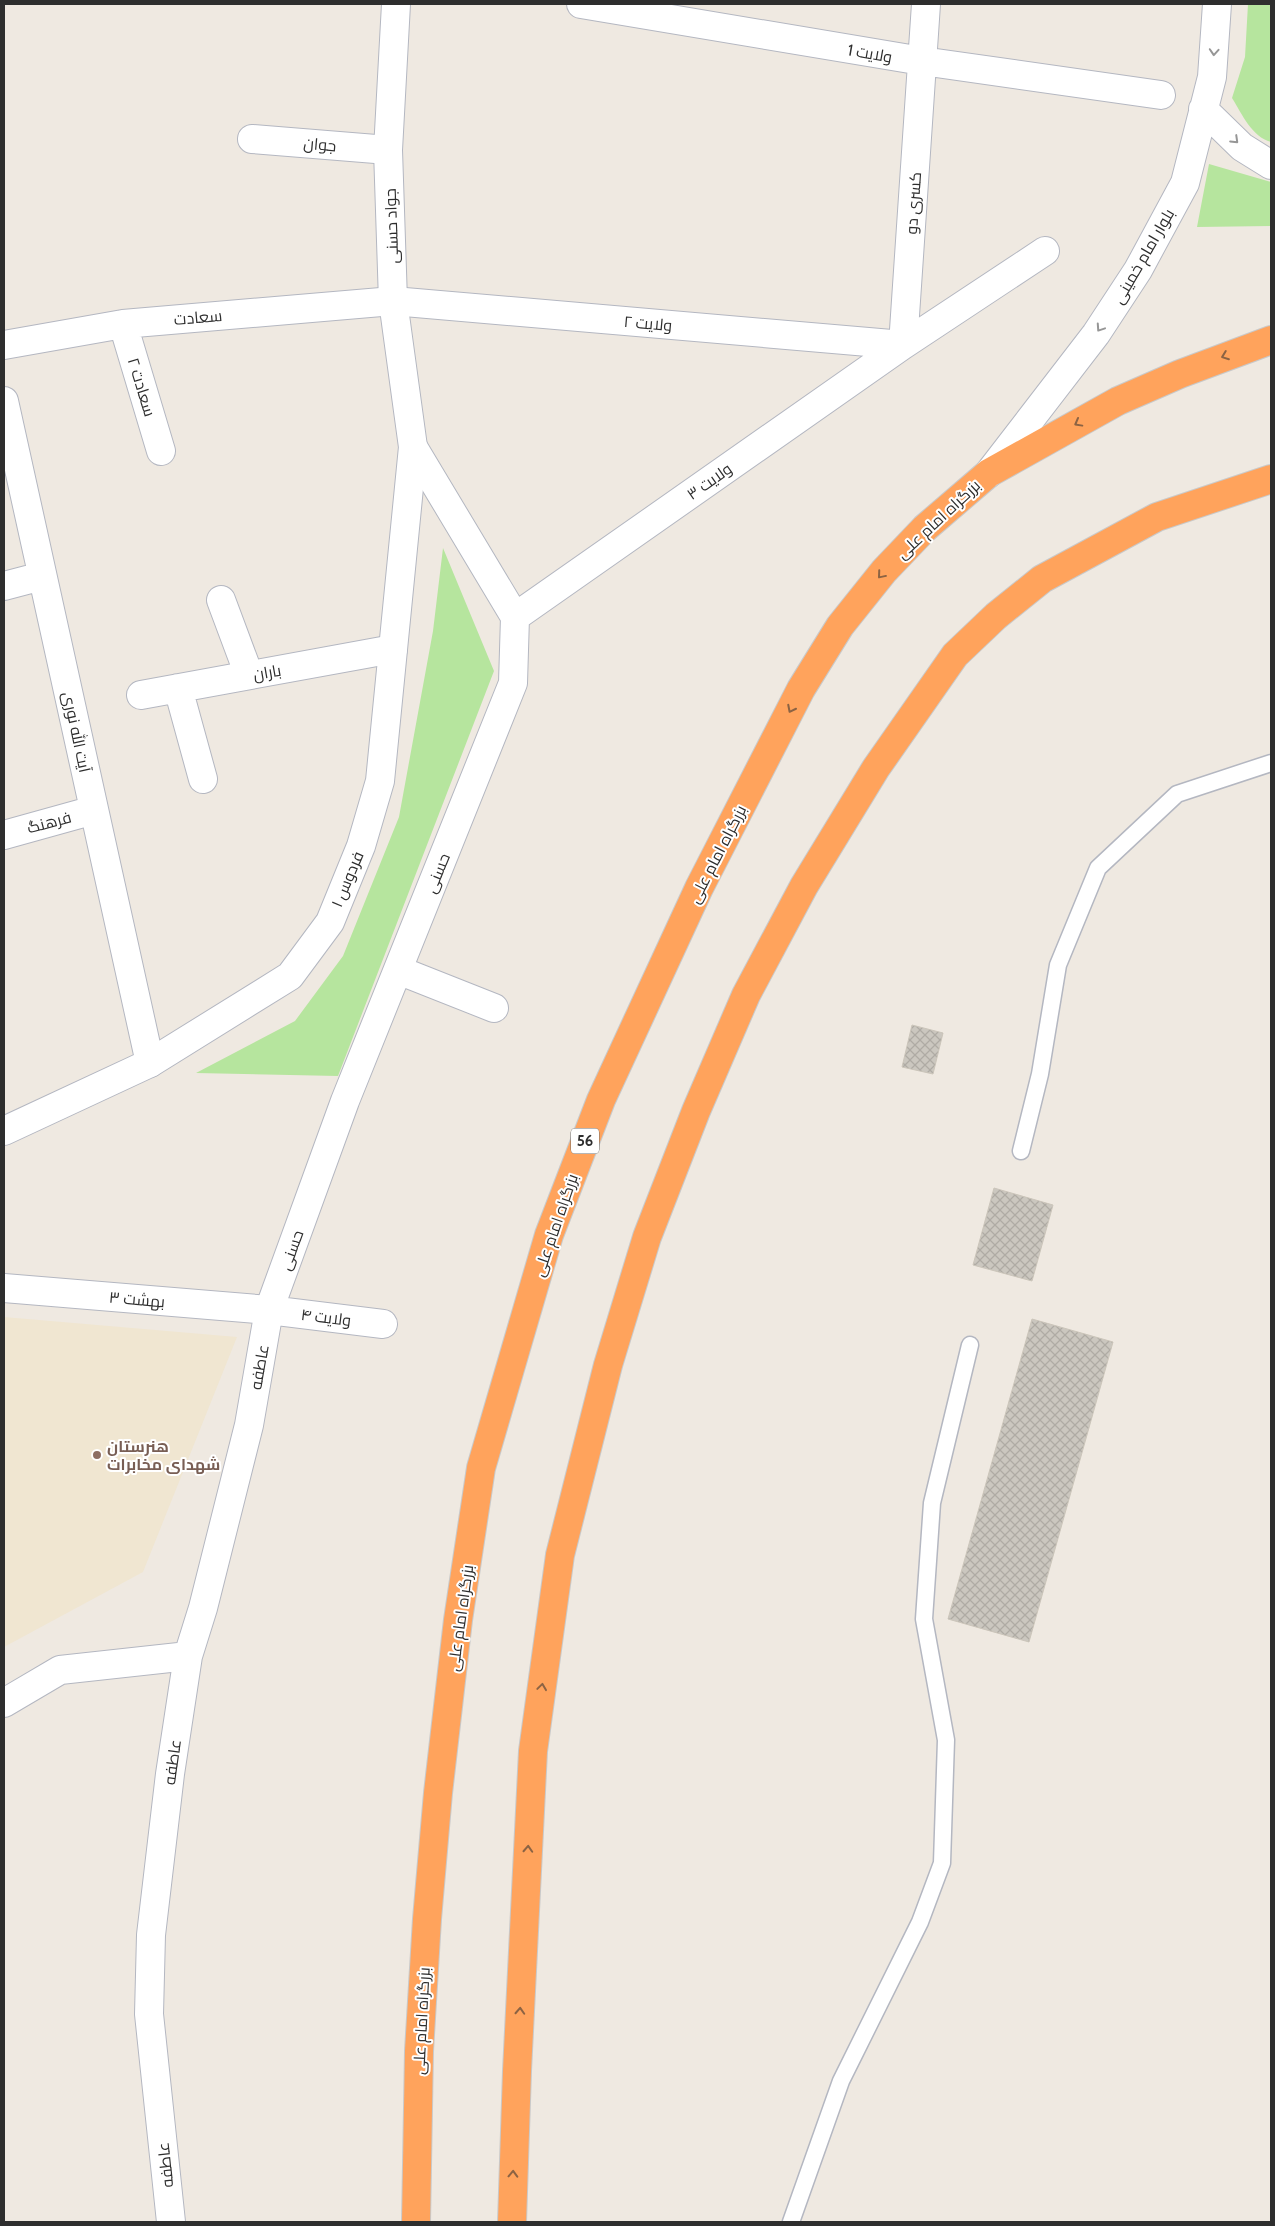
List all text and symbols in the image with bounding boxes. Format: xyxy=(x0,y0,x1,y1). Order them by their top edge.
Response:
street label: ولایت 1 xyxy=(846,40,894,67)
one-way arrow xyxy=(1208,49,1219,57)
street label: جوان xyxy=(303,134,337,156)
one-way arrow xyxy=(1229,134,1238,143)
street label: کسری دو xyxy=(902,171,926,235)
street label: جواد حسنی xyxy=(381,188,403,264)
street label: بلوار امام خمینی xyxy=(1109,205,1180,308)
street label: سعادت xyxy=(173,306,223,329)
street label: ولایت ۲ xyxy=(623,312,673,335)
one-way arrow xyxy=(1096,323,1106,332)
one-way arrow xyxy=(1221,350,1230,360)
street label: سعادت ۲ xyxy=(124,355,159,419)
one-way arrow xyxy=(1074,417,1083,427)
street label: ولایت ۳ xyxy=(683,459,736,504)
street label: بزرگراه امام علی xyxy=(893,476,986,564)
one-way arrow xyxy=(878,569,887,578)
street label: باران xyxy=(252,661,283,685)
street label: آیت الله نوری xyxy=(58,690,95,775)
one-way arrow xyxy=(787,704,797,713)
street label: بزرگراه امام علی xyxy=(685,802,752,907)
street label: فرهنگ xyxy=(25,807,73,837)
street label: فردوس ۱ xyxy=(327,848,369,910)
street label: حسنی xyxy=(421,850,455,896)
road number: 56 xyxy=(571,1128,599,1154)
street label: بزرگراه امام علی xyxy=(529,1171,584,1280)
street label: حسنی xyxy=(275,1227,308,1273)
street label: بهشت ۳ xyxy=(108,1288,166,1312)
street label: ولایت ۴ xyxy=(300,1305,352,1330)
street label: عاطفه xyxy=(246,1343,273,1391)
place label: هنرستان شهدای مخابرات xyxy=(107,1437,220,1474)
marker: هنرستان شهدای مخابرات xyxy=(91,1449,103,1461)
street label: بزرگراه امام علی xyxy=(444,1563,479,1673)
one-way arrow xyxy=(536,1683,547,1691)
street label: عاطفه xyxy=(160,1738,185,1786)
one-way arrow xyxy=(523,1845,534,1853)
street label: بزرگراه امام علی xyxy=(409,1967,436,2075)
one-way arrow xyxy=(514,2007,525,2015)
street label: عاطفه xyxy=(154,2141,177,2189)
one-way arrow xyxy=(508,2169,519,2177)

